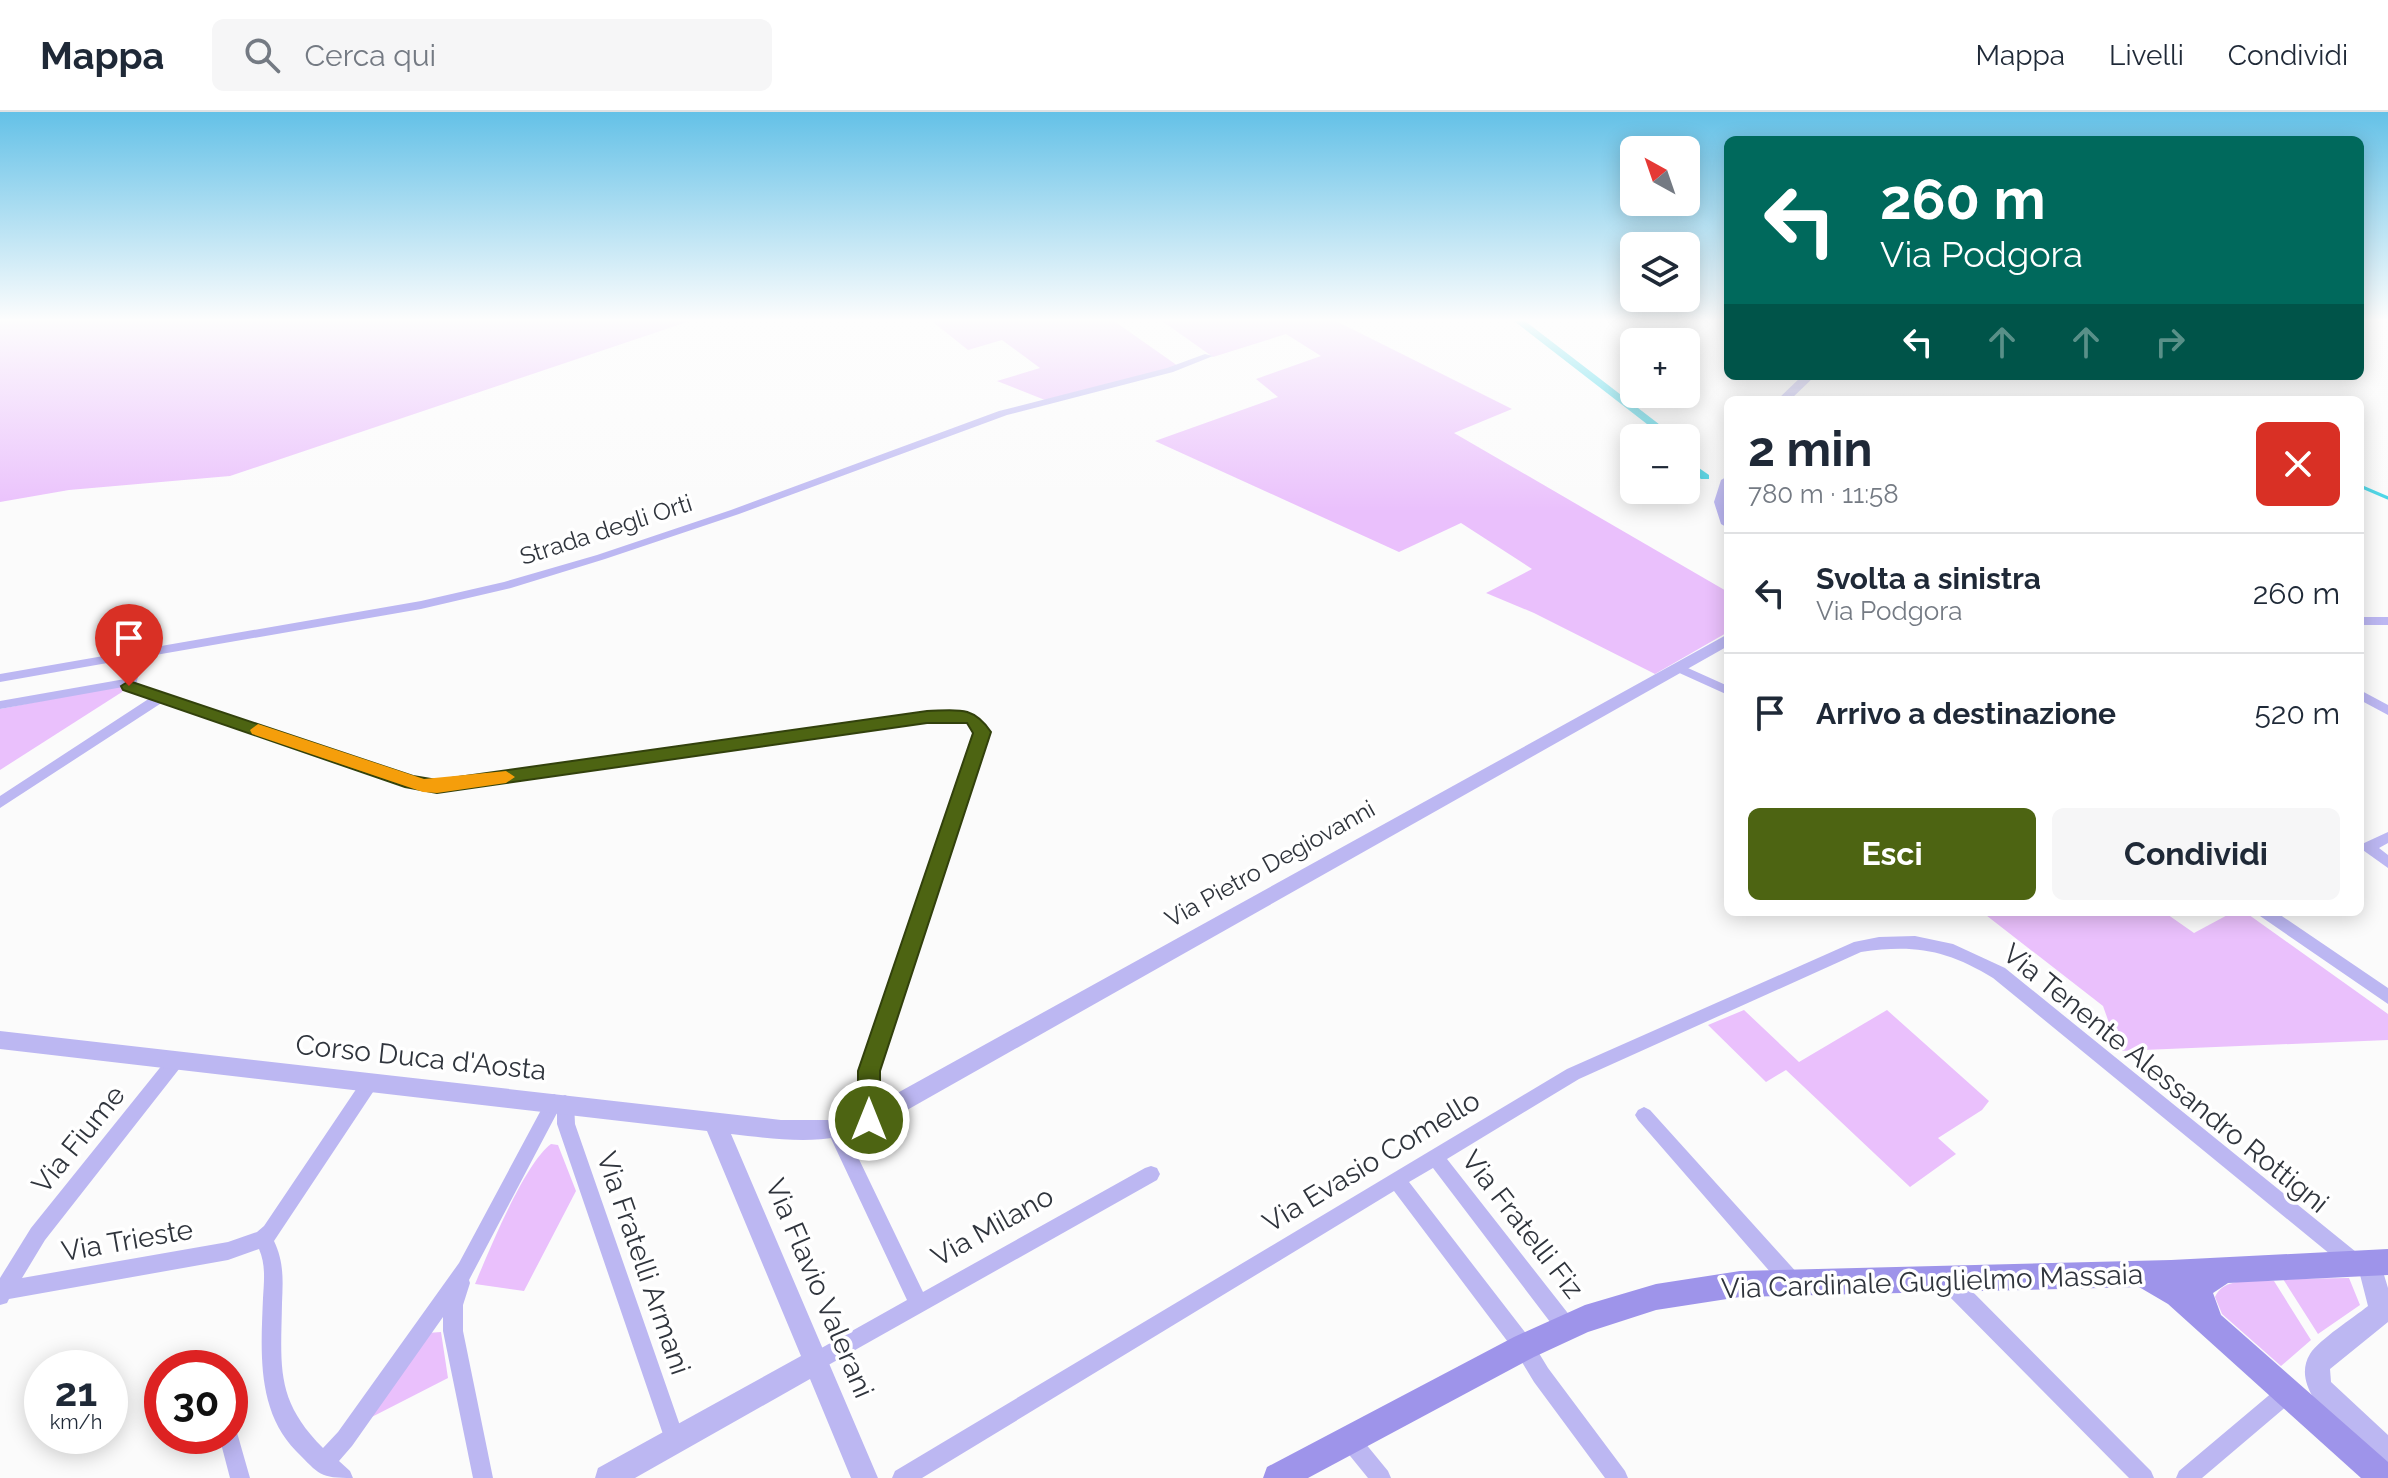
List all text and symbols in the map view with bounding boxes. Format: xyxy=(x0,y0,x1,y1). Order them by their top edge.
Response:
search box xyxy=(212,19,772,91)
text: Mappa xyxy=(40,33,164,78)
icon: search xyxy=(240,33,284,77)
text: Cerca qui xyxy=(304,38,436,73)
text: Mappa xyxy=(1976,39,2065,72)
text: Livelli xyxy=(2109,39,2184,72)
text: Condividi xyxy=(2228,39,2348,72)
north arrow xyxy=(1620,136,1700,216)
map controls xyxy=(1620,136,1700,504)
text: 260 m xyxy=(1880,166,2046,232)
icon: left xyxy=(1748,168,1852,272)
button: layers xyxy=(1620,232,1700,312)
text: Via Podgora xyxy=(1880,233,2083,275)
icon: left xyxy=(1896,320,1940,364)
icon: ahead xyxy=(1980,320,2024,364)
icon: ahead xyxy=(2064,320,2108,364)
icon: right xyxy=(2148,320,2192,364)
button: + xyxy=(1620,328,1700,408)
text: 2 min xyxy=(1748,421,1873,477)
button: close xyxy=(2256,422,2340,506)
button: − xyxy=(1620,424,1700,504)
text: 780 m · 11:58 xyxy=(1748,479,1899,509)
street label: Strada degli Orti xyxy=(516,488,696,571)
text: Svolta a sinistra xyxy=(1816,561,2041,596)
icon: left xyxy=(1748,571,1792,615)
text: 260 m xyxy=(2253,576,2340,611)
text: Via Podgora xyxy=(1816,596,1962,626)
pin xyxy=(95,604,163,686)
icon: arrive xyxy=(107,616,151,660)
icon: arrive xyxy=(1748,691,1792,735)
text: Arrivo a destinazione xyxy=(1816,696,2116,731)
text: 520 m xyxy=(2254,696,2340,731)
street label: Via Pietro Degiovanni xyxy=(1160,794,1380,933)
button: Esci xyxy=(1748,808,2036,900)
button: Condividi xyxy=(2052,808,2340,900)
street label: Via Tenente Alessandro Rottigni xyxy=(1996,937,2335,1220)
street label: Corso Duca d'Aosta xyxy=(294,1028,548,1087)
position arrow xyxy=(827,1078,911,1162)
street label: Via Fiume xyxy=(25,1079,132,1200)
street label: Via Evasio Comello xyxy=(1257,1084,1486,1239)
street label: Via Fratelli Fiz xyxy=(1455,1144,1590,1305)
street label: Via Fratelli Armani xyxy=(590,1148,697,1379)
street label: Via Flavio Valerani xyxy=(759,1174,881,1403)
street label: Via Milano xyxy=(926,1180,1059,1273)
street label: Via Trieste xyxy=(59,1213,195,1268)
street label: Via Cardinale Guglielmo Massaia xyxy=(1720,1258,2144,1305)
speed limit sign: 30 xyxy=(144,1350,248,1454)
text: 21 xyxy=(55,1368,97,1415)
text: km/h xyxy=(50,1410,102,1434)

